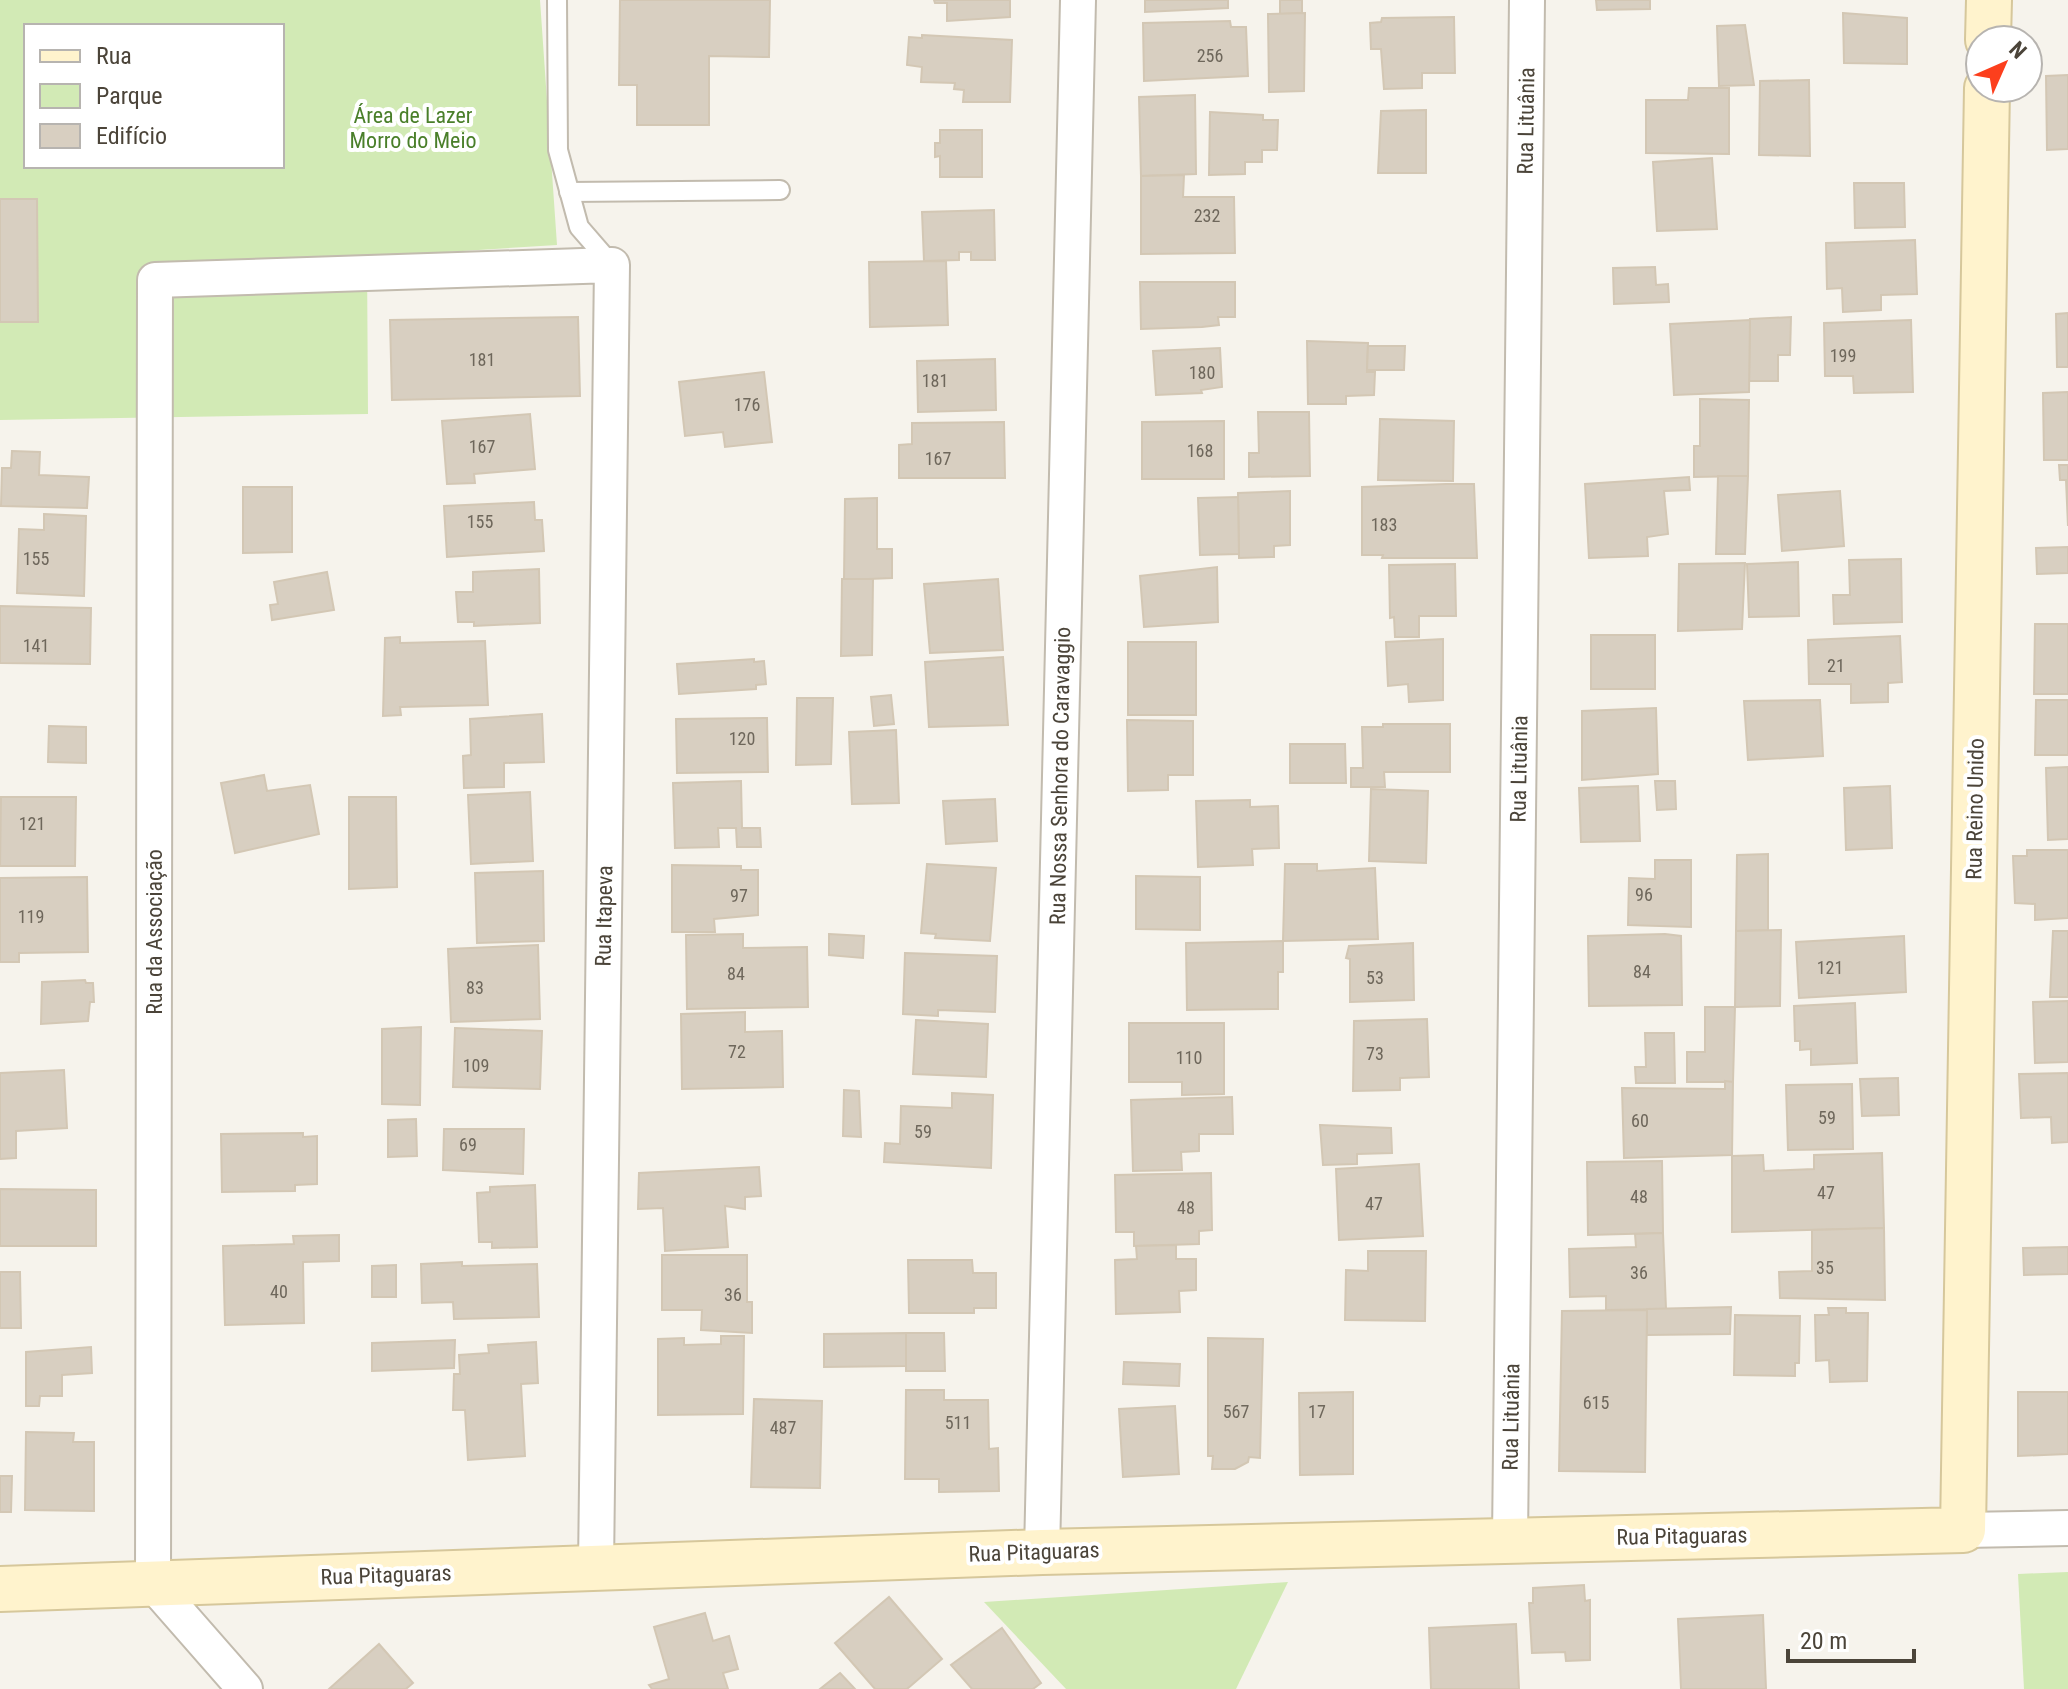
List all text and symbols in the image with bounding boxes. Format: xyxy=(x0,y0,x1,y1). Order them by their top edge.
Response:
legend xyxy=(24,24,284,168)
north arrow xyxy=(1964,24,2044,104)
text: N xyxy=(2004,37,2031,64)
text: Rua xyxy=(96,42,132,70)
house number: 256 xyxy=(1197,45,1223,66)
street label: Rua Lituânia xyxy=(1513,67,1539,175)
text: Parque xyxy=(96,82,163,110)
park label: Área de Lazer Morro do Meio xyxy=(350,103,476,153)
text: Edifício xyxy=(96,122,167,150)
house number: 232 xyxy=(1194,205,1220,226)
house number: 199 xyxy=(1830,345,1856,366)
house number: 181 xyxy=(469,349,495,370)
house number: 180 xyxy=(1189,362,1215,383)
house number: 181 xyxy=(922,370,948,391)
house number: 176 xyxy=(734,394,760,415)
house number: 167 xyxy=(469,436,495,457)
house number: 168 xyxy=(1187,440,1213,461)
house number: 167 xyxy=(925,448,951,469)
house number: 155 xyxy=(467,511,493,532)
house number: 183 xyxy=(1371,514,1397,535)
house number: 155 xyxy=(23,548,49,569)
street label: Rua Nossa Senhora do Caravaggio xyxy=(1045,627,1075,925)
house number: 141 xyxy=(23,635,49,656)
house number: 21 xyxy=(1827,655,1845,676)
street label: Rua Lituânia xyxy=(1506,715,1532,823)
house number: 120 xyxy=(729,728,755,749)
street label: Rua Reino Unido xyxy=(1961,738,1989,880)
house number: 121 xyxy=(19,813,45,834)
street label: Rua da Associação xyxy=(142,849,167,1015)
street label: Rua Itapeva xyxy=(591,865,617,967)
house number: 96 xyxy=(1635,884,1653,905)
house number: 97 xyxy=(730,885,748,906)
house number: 119 xyxy=(18,906,44,927)
house number: 121 xyxy=(1817,957,1843,978)
house number: 84 xyxy=(1633,961,1651,982)
house number: 84 xyxy=(727,963,745,984)
house number: 53 xyxy=(1366,967,1384,988)
house number: 83 xyxy=(466,977,484,998)
house number: 72 xyxy=(728,1041,746,1062)
house number: 73 xyxy=(1366,1043,1384,1064)
house number: 110 xyxy=(1176,1047,1202,1068)
house number: 109 xyxy=(463,1055,489,1076)
house number: 59 xyxy=(1818,1107,1836,1128)
house number: 60 xyxy=(1631,1110,1649,1131)
house number: 59 xyxy=(914,1121,932,1142)
house number: 69 xyxy=(459,1134,477,1155)
house number: 47 xyxy=(1817,1182,1835,1203)
house number: 48 xyxy=(1630,1186,1648,1207)
house number: 47 xyxy=(1365,1193,1383,1214)
house number: 48 xyxy=(1177,1197,1195,1218)
house number: 35 xyxy=(1816,1257,1834,1278)
house number: 36 xyxy=(1630,1262,1648,1283)
house number: 40 xyxy=(270,1281,288,1302)
house number: 36 xyxy=(724,1284,742,1305)
street label: Rua Lituânia xyxy=(1498,1363,1524,1471)
house number: 615 xyxy=(1583,1392,1609,1413)
house number: 567 xyxy=(1223,1401,1249,1422)
house number: 17 xyxy=(1308,1401,1326,1422)
house number: 511 xyxy=(945,1412,971,1433)
house number: 487 xyxy=(770,1417,796,1438)
street label: Rua Pitaguaras xyxy=(1616,1522,1748,1550)
street label: Rua Pitaguaras xyxy=(968,1537,1100,1567)
street label: Rua Pitaguaras xyxy=(320,1560,452,1590)
scale bar xyxy=(1788,1613,1914,1663)
text: 20 m xyxy=(1800,1627,1847,1655)

